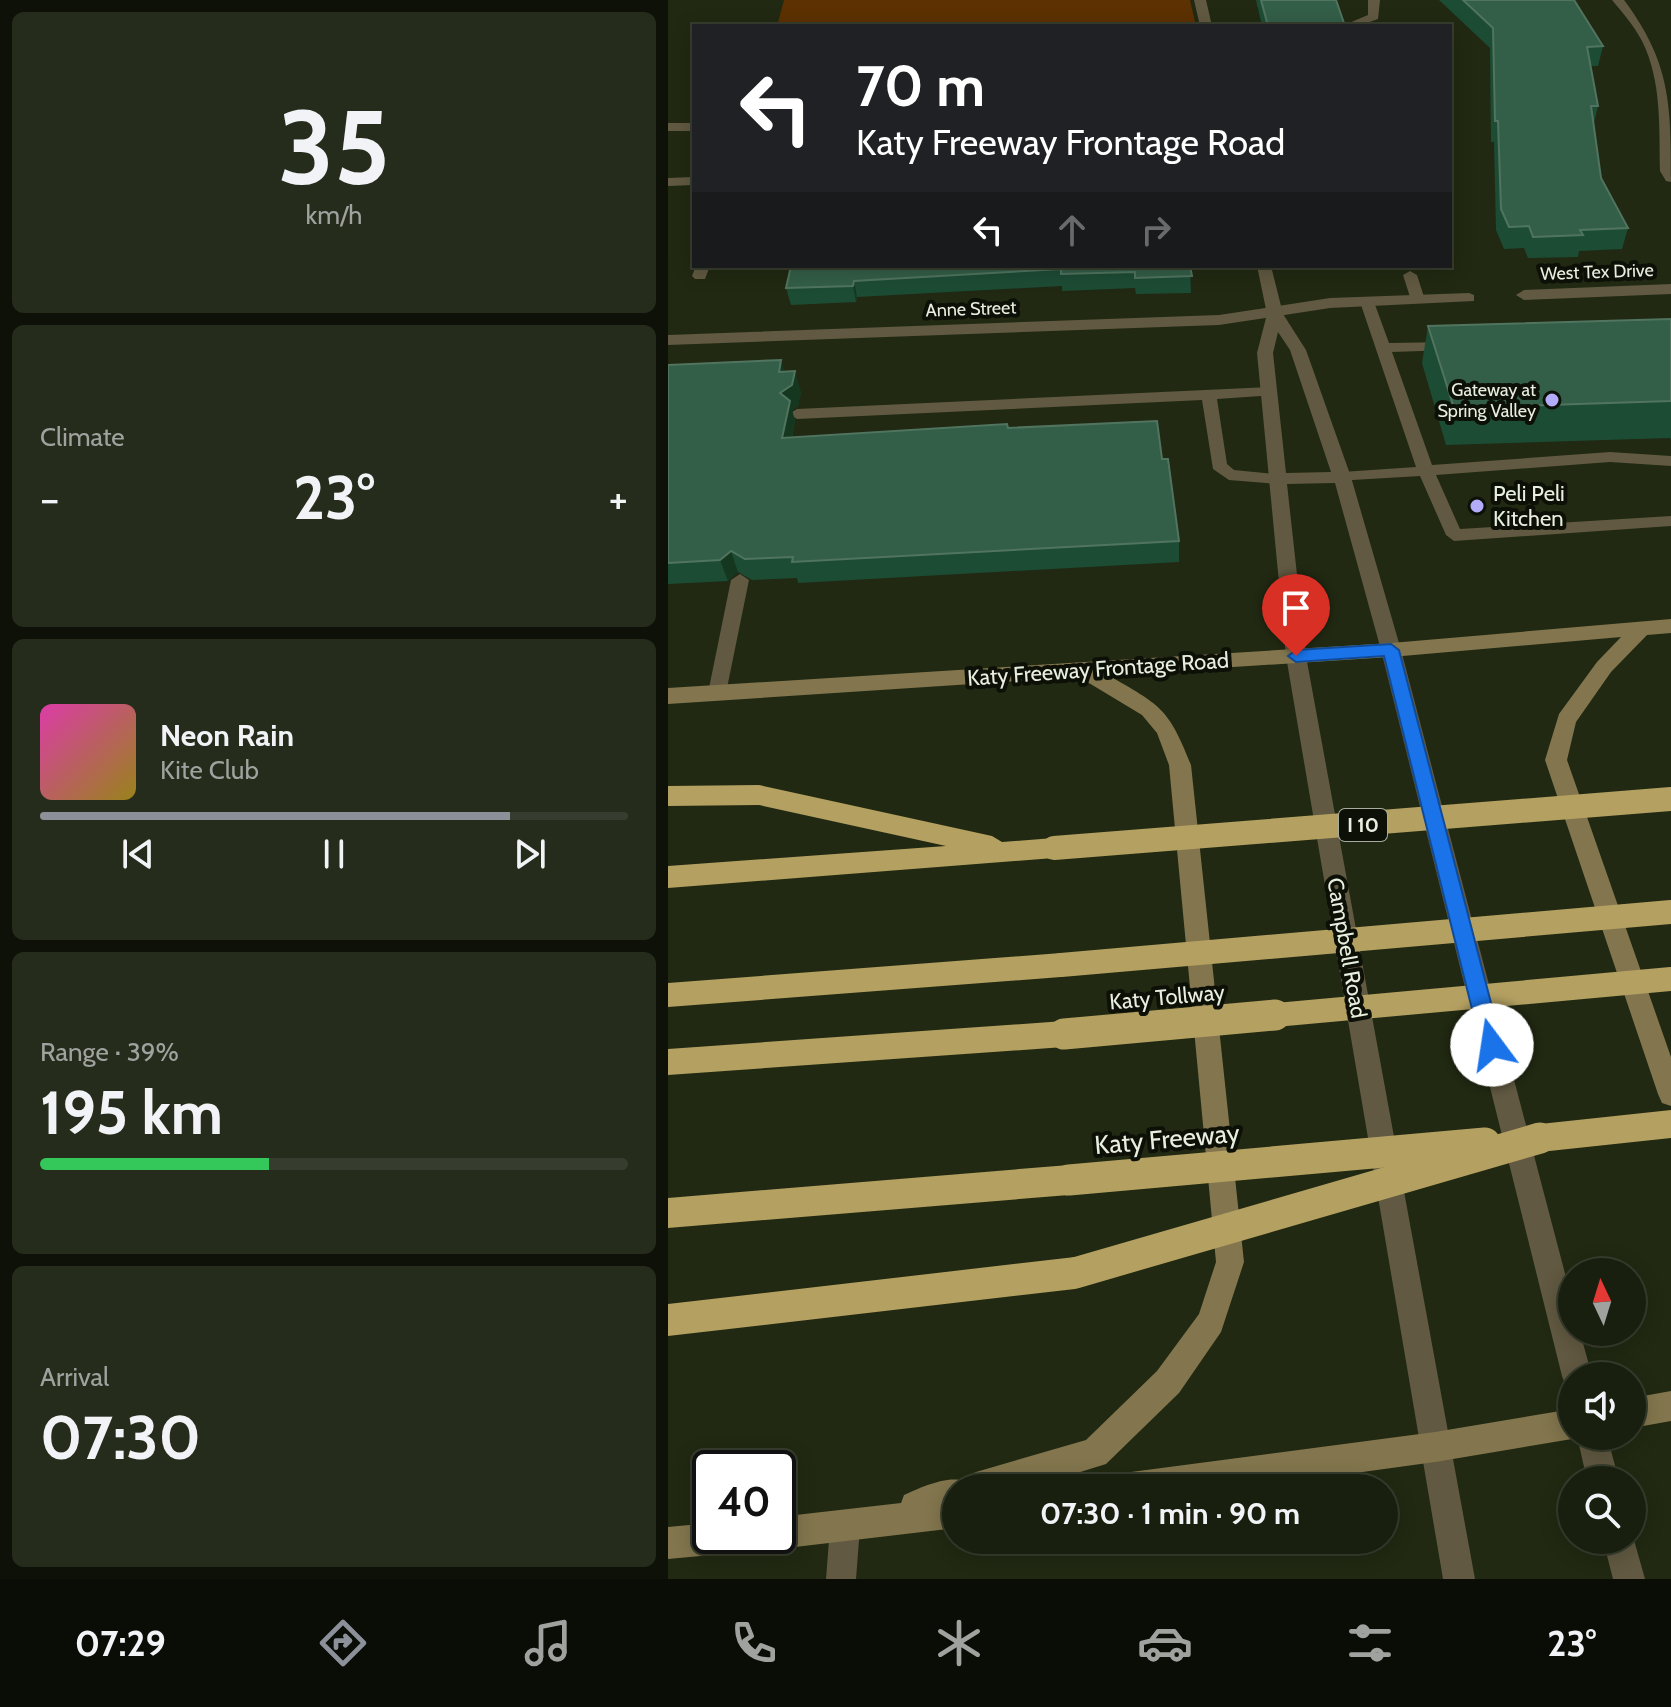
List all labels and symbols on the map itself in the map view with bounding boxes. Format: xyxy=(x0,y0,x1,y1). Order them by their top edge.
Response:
street label: West Tex Drive xyxy=(1540,259,1654,285)
street label: Anne Street xyxy=(925,296,1017,322)
place label: Gateway at Spring Valley xyxy=(1437,379,1536,422)
marker: Gateway at Spring Valley xyxy=(1543,391,1561,409)
place label: Peli Peli Kitchen xyxy=(1493,480,1565,532)
marker: Peli Peli Kitchen xyxy=(1468,497,1486,515)
pin xyxy=(1262,574,1330,656)
street label: Katy Freeway Frontage Road xyxy=(966,646,1230,692)
road number: I 10 xyxy=(1339,809,1387,841)
street label: Campbell Road xyxy=(1321,876,1373,1020)
street label: Katy Tollway xyxy=(1108,979,1226,1015)
position arrow xyxy=(1450,1003,1534,1087)
street label: Katy Freeway xyxy=(1093,1117,1241,1161)
north arrow xyxy=(1558,1258,1646,1346)
speed limit sign: 40 xyxy=(692,1450,796,1554)

